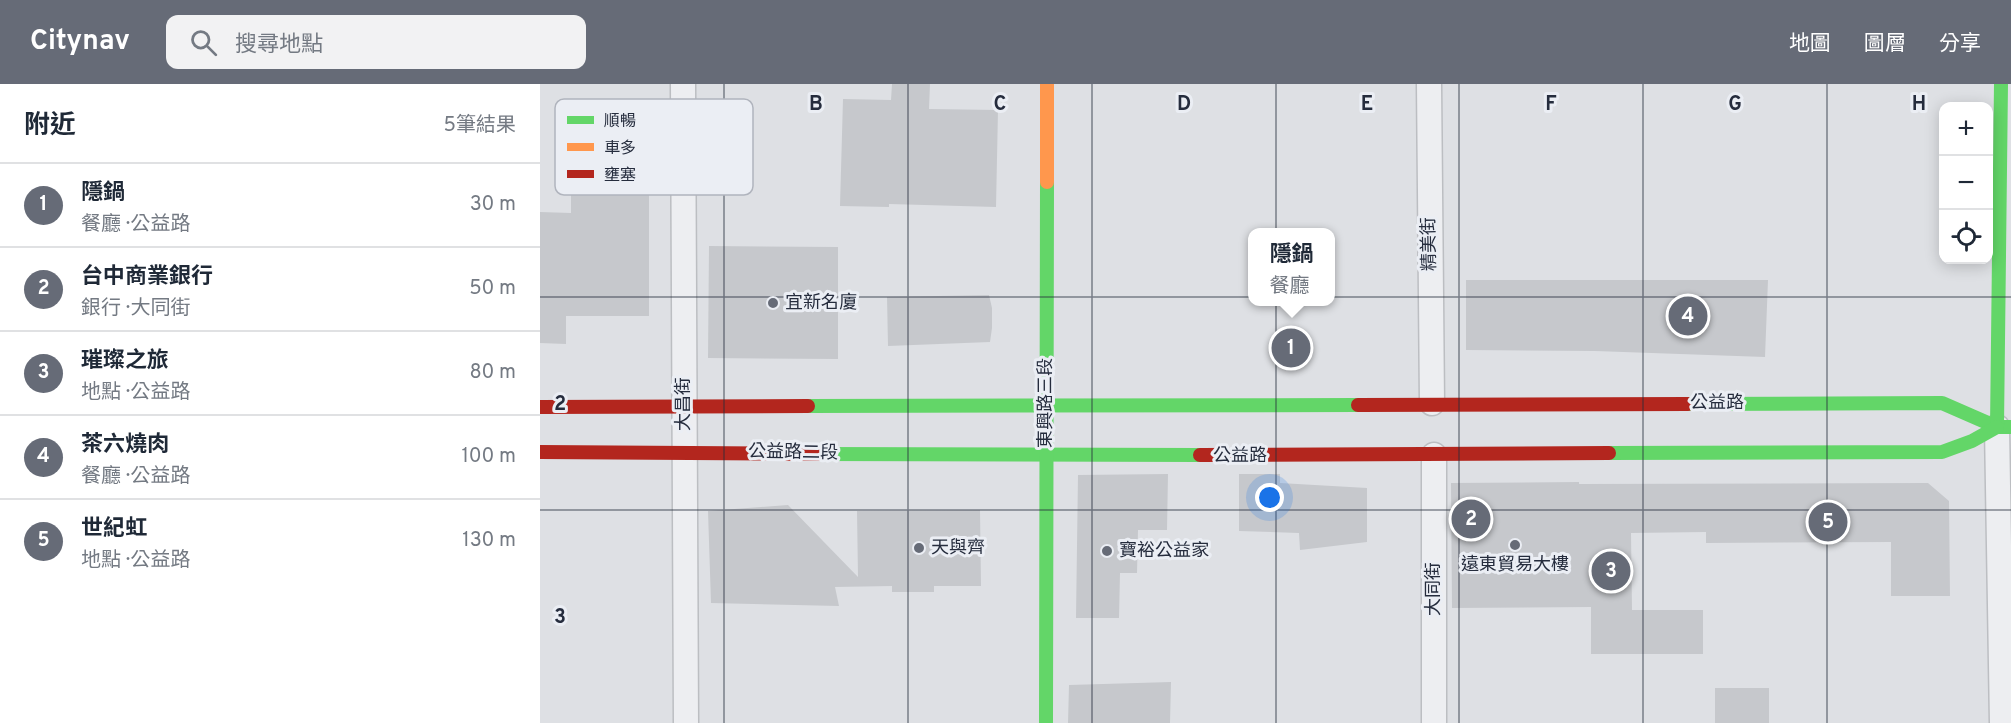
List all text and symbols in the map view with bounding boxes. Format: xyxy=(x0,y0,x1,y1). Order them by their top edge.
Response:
search box xyxy=(166,15,586,69)
text: Citynav xyxy=(30,24,130,60)
icon: search xyxy=(187,26,220,59)
text: 地圖 xyxy=(1789,31,1831,58)
text: 圖層 xyxy=(1864,31,1906,58)
text: 分享 xyxy=(1939,31,1981,58)
text: 搜尋地點 xyxy=(235,32,323,59)
text: B xyxy=(809,92,823,118)
text: C xyxy=(994,92,1006,118)
text: D xyxy=(1177,92,1191,118)
text: E xyxy=(1361,92,1373,118)
text: F xyxy=(1545,92,1557,118)
text: G xyxy=(1728,92,1742,118)
text: H xyxy=(1912,92,1926,118)
legend xyxy=(555,99,753,195)
map controls xyxy=(1939,102,1993,264)
button: + xyxy=(1939,102,1993,156)
text: 附近 xyxy=(24,110,76,143)
text: 順暢 xyxy=(604,112,636,132)
text: 5筆結果 xyxy=(444,113,516,139)
text: 車多 xyxy=(604,139,636,159)
button: − xyxy=(1939,156,1993,210)
text: 壅塞 xyxy=(604,166,636,186)
text: 隱鍋 xyxy=(81,180,125,207)
text: 1 xyxy=(40,192,48,218)
text: 30 m xyxy=(470,192,516,218)
button: locate xyxy=(1939,210,1993,264)
text: 餐廳 · 公益路 xyxy=(81,212,190,238)
street label: 精美街 xyxy=(1418,217,1442,271)
popup xyxy=(1248,228,1335,306)
text: 隱鍋 xyxy=(1269,242,1314,269)
text: 台中商業銀行 xyxy=(81,264,213,291)
text: 餐廳 xyxy=(1269,274,1309,300)
text: 2 xyxy=(37,276,50,302)
text: 50 m xyxy=(469,276,516,302)
place label: 宜新名廈 xyxy=(785,292,857,315)
pin: 4 xyxy=(1668,294,1708,338)
text: 銀行 · 大同街 xyxy=(81,296,190,322)
marker: 宜新名廈 xyxy=(766,296,780,310)
pin: 1 xyxy=(1272,326,1311,370)
text: 璀璨之旅 xyxy=(81,348,169,375)
street label: 東興路三段 xyxy=(1035,358,1058,448)
text: 3 xyxy=(38,360,50,386)
text: 80 m xyxy=(470,360,516,386)
street label: 大昌街 xyxy=(673,377,696,431)
text: 地點 · 公益路 xyxy=(81,380,190,406)
text: 2 xyxy=(554,392,566,418)
street label: 公益路 xyxy=(1690,392,1744,415)
text: 茶六燒肉 xyxy=(81,432,169,459)
street label: 公益路二段 xyxy=(748,441,838,465)
text: 4 xyxy=(37,444,50,470)
text: 100 m xyxy=(461,444,516,470)
street label: 公益路 xyxy=(1213,445,1267,468)
text: 餐廳 · 公益路 xyxy=(81,464,190,490)
your location xyxy=(1255,483,1284,512)
pin: 2 xyxy=(1452,496,1490,542)
pin: 5 xyxy=(1808,500,1848,544)
text: 世紀虹 xyxy=(81,516,147,543)
text: 5 xyxy=(37,528,50,554)
text: 130 m xyxy=(462,528,516,554)
place label: 天與齊 xyxy=(931,537,985,560)
marker: 遠東貿易大樓 xyxy=(1508,538,1522,552)
place label: 寶裕公益家 xyxy=(1119,540,1209,563)
marker: 天與齊 xyxy=(912,541,926,555)
marker: 寶裕公益家 xyxy=(1100,544,1114,558)
text: 地點 · 公益路 xyxy=(81,548,190,574)
pin: 3 xyxy=(1592,548,1630,594)
place label: 遠東貿易大樓 xyxy=(1461,554,1569,577)
street label: 大同街 xyxy=(1423,562,1446,616)
text: 3 xyxy=(554,605,566,631)

